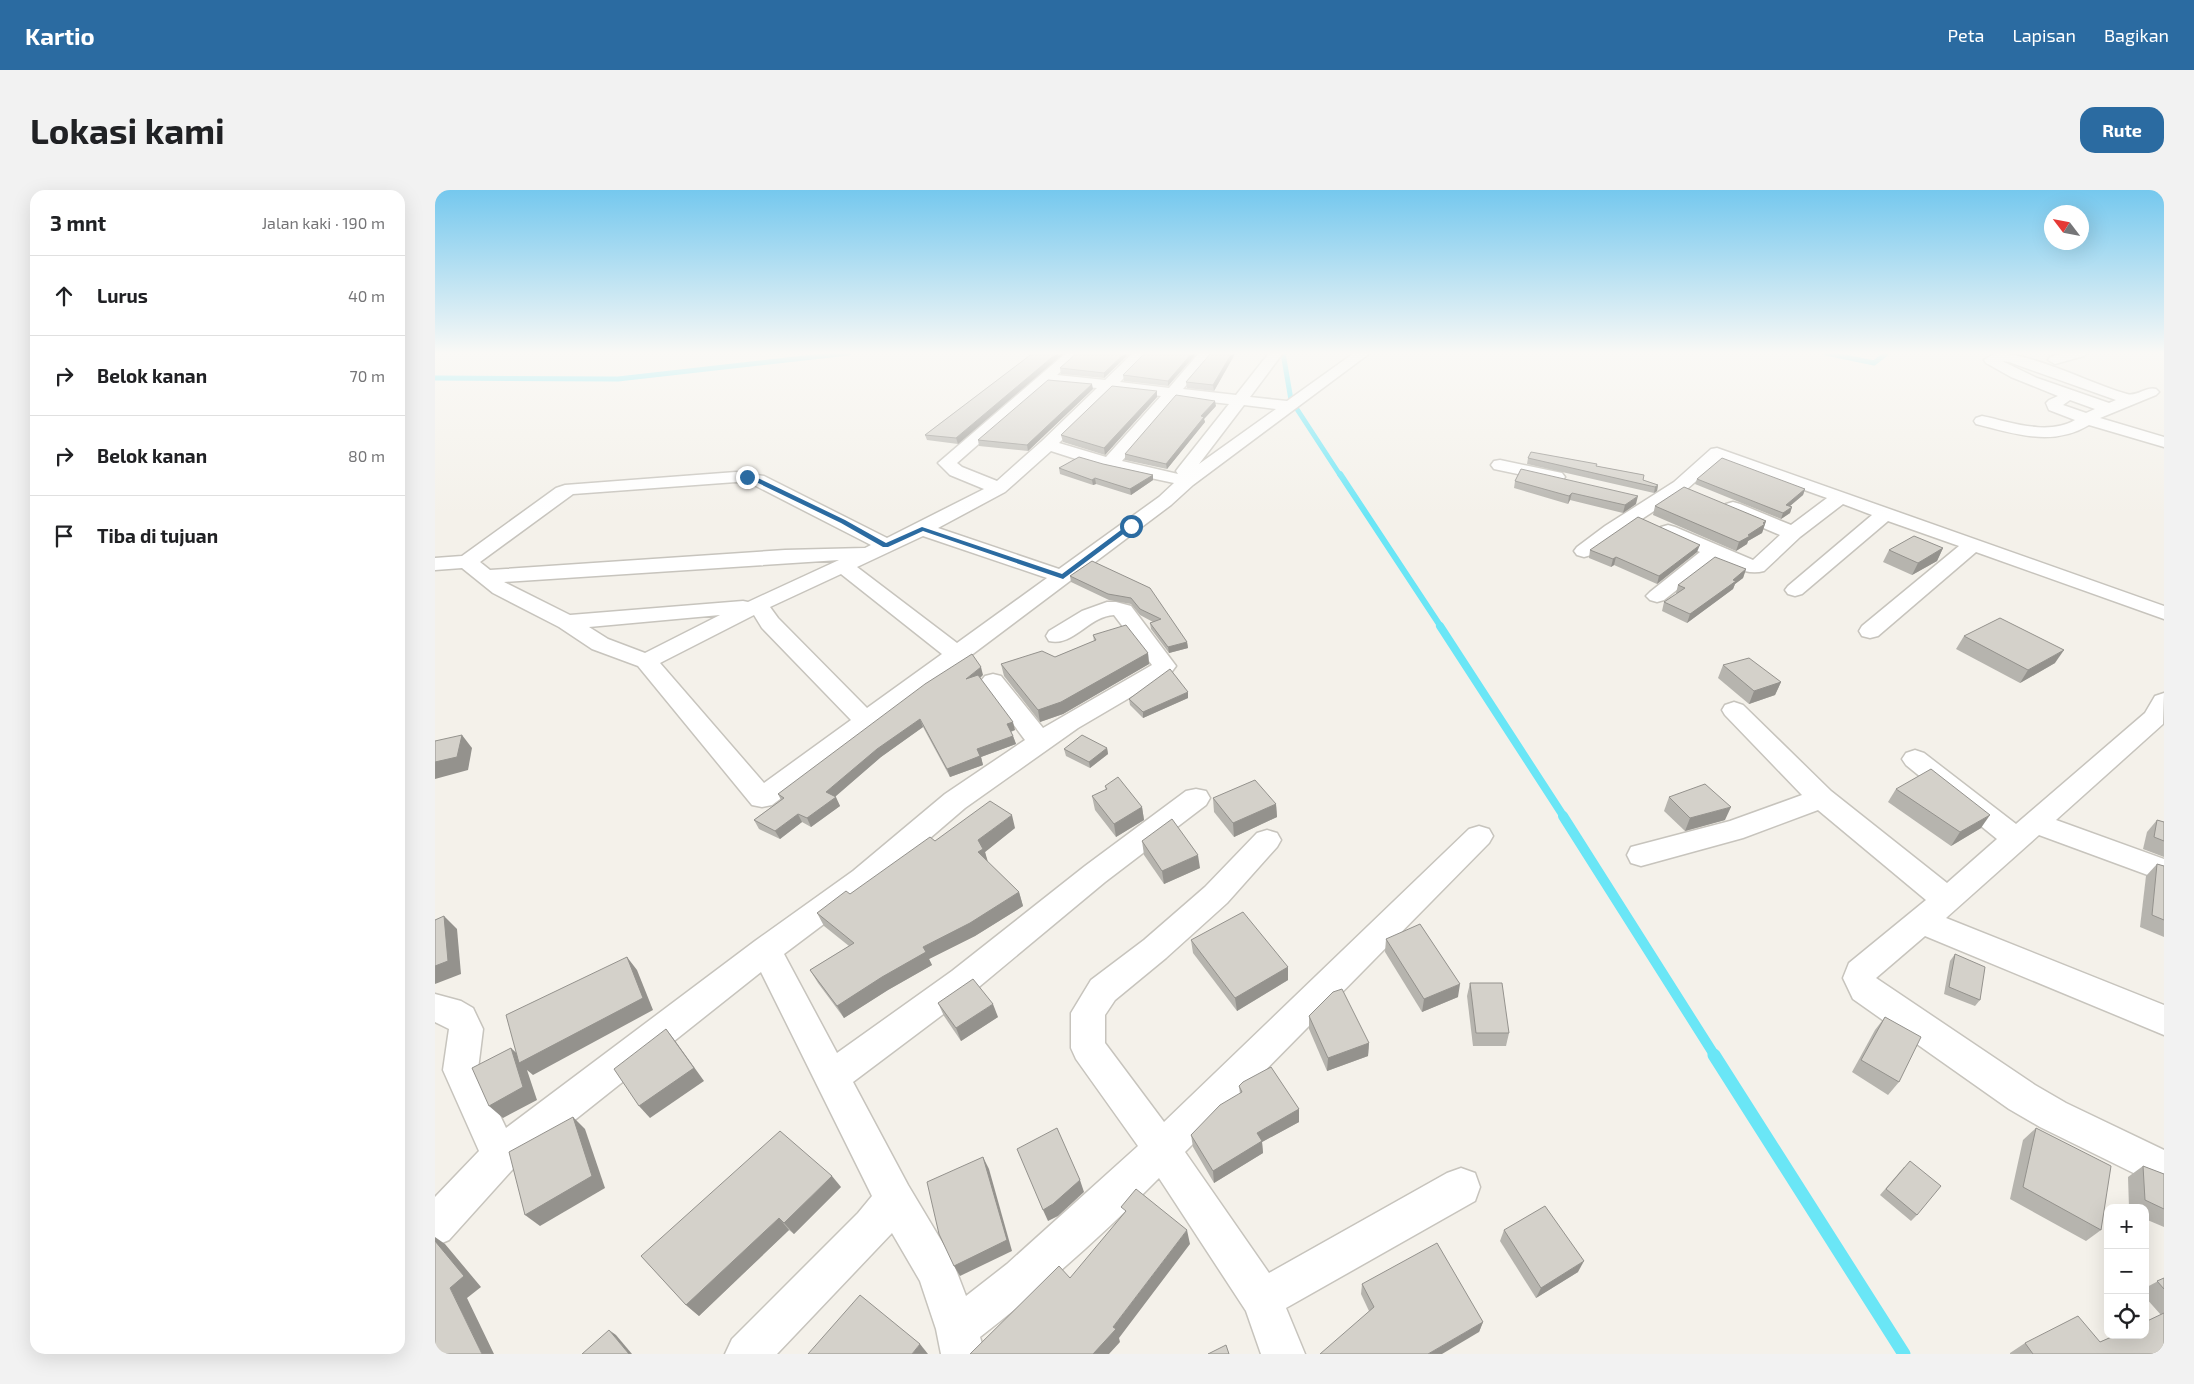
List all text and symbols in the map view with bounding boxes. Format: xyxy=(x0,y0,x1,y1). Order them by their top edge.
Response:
text: Kartio xyxy=(25,21,95,50)
text: Peta xyxy=(1947,24,1984,46)
text: Lapisan xyxy=(2012,24,2076,46)
text: Bagikan xyxy=(2104,24,2169,46)
button: Rute xyxy=(2080,107,2164,153)
text: Lokasi kami xyxy=(30,109,225,151)
north arrow xyxy=(2044,205,2089,250)
text: 3 mnt xyxy=(50,210,106,235)
text: Jalan kaki · 190 m xyxy=(262,213,385,232)
icon: ahead xyxy=(50,282,78,310)
text: Lurus xyxy=(97,284,148,307)
text: 40 m xyxy=(348,286,385,305)
icon: right xyxy=(50,362,78,390)
text: Belok kanan xyxy=(97,364,207,387)
text: 70 m xyxy=(350,366,385,385)
icon: right xyxy=(50,442,78,470)
text: Belok kanan xyxy=(97,444,207,467)
text: 80 m xyxy=(348,446,385,465)
route end xyxy=(736,466,759,489)
route start xyxy=(1120,515,1143,538)
icon: arrive xyxy=(50,522,78,550)
text: Tiba di tujuan xyxy=(97,524,218,547)
map controls xyxy=(2104,1204,2149,1339)
button: + xyxy=(2104,1204,2149,1249)
button: − xyxy=(2104,1249,2149,1294)
button: locate xyxy=(2104,1294,2149,1339)

